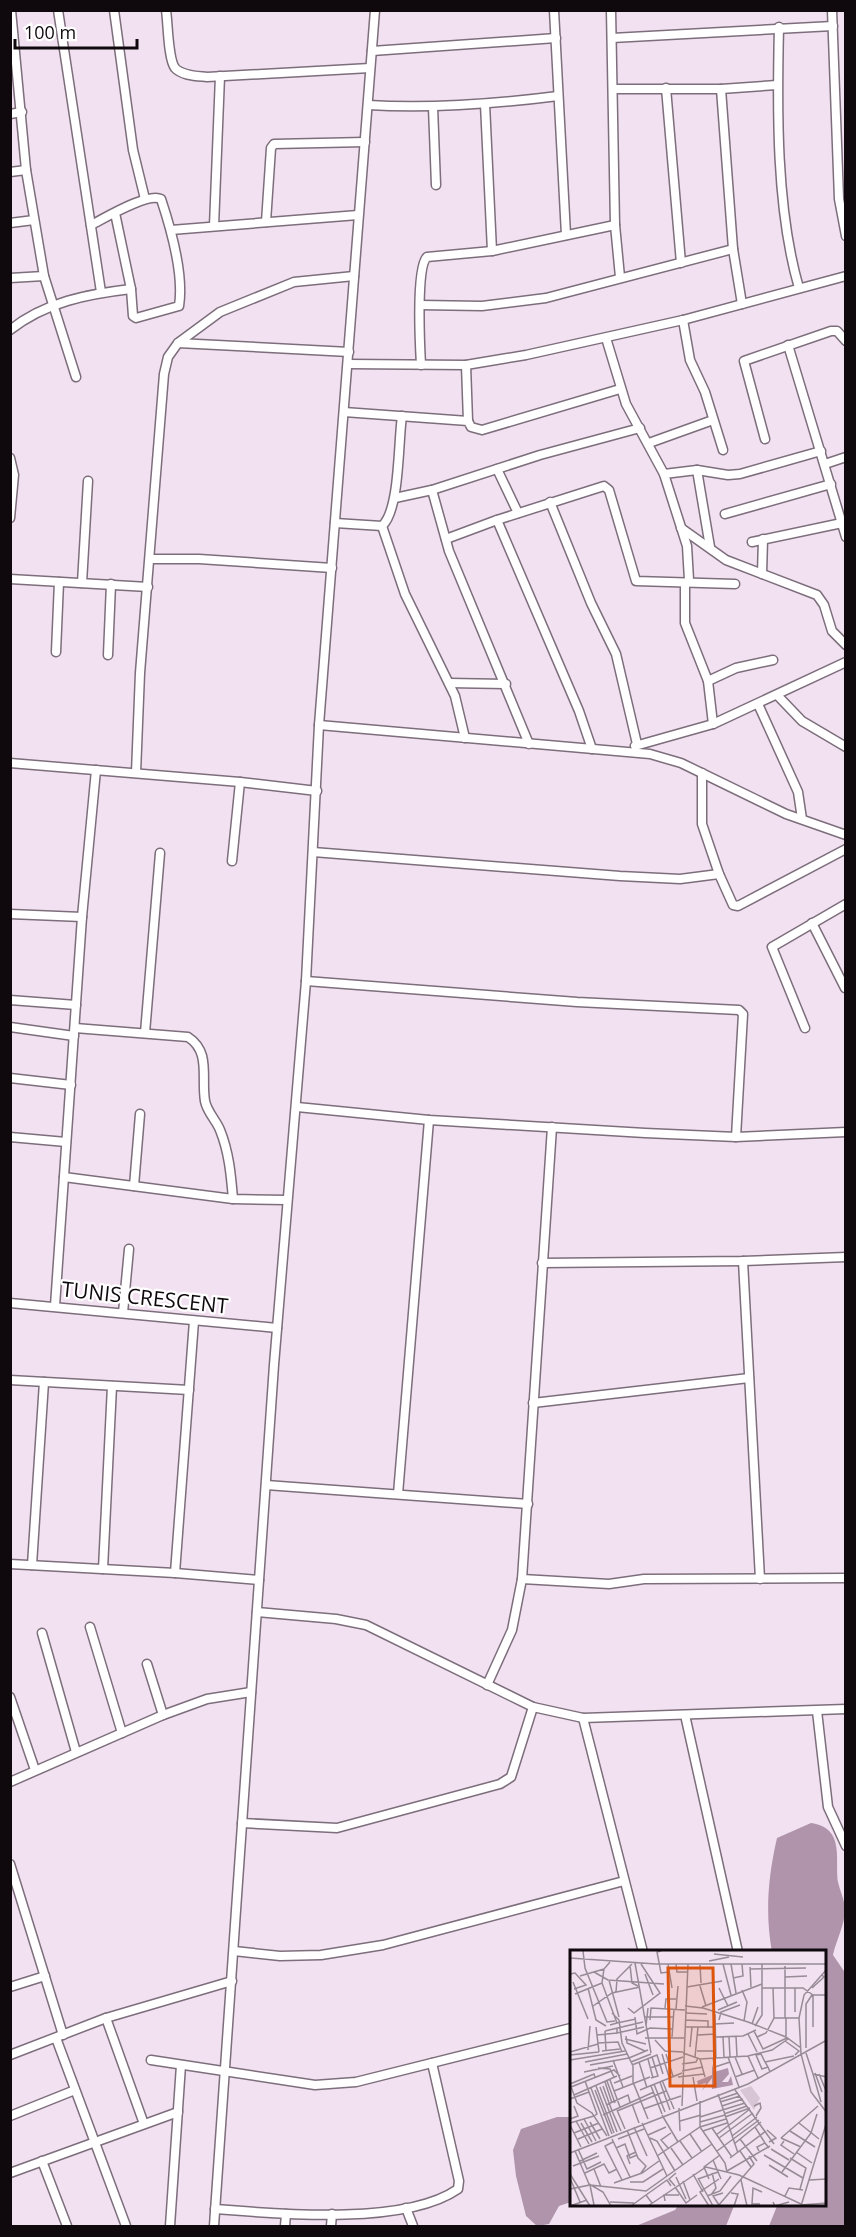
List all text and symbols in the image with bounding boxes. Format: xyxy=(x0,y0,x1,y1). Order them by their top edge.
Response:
scale bar xyxy=(15,12,136,50)
text: 100 m xyxy=(24,20,76,44)
street label: TUNIS CRESCENT xyxy=(60,1274,230,1320)
inset map xyxy=(570,1950,826,2207)

